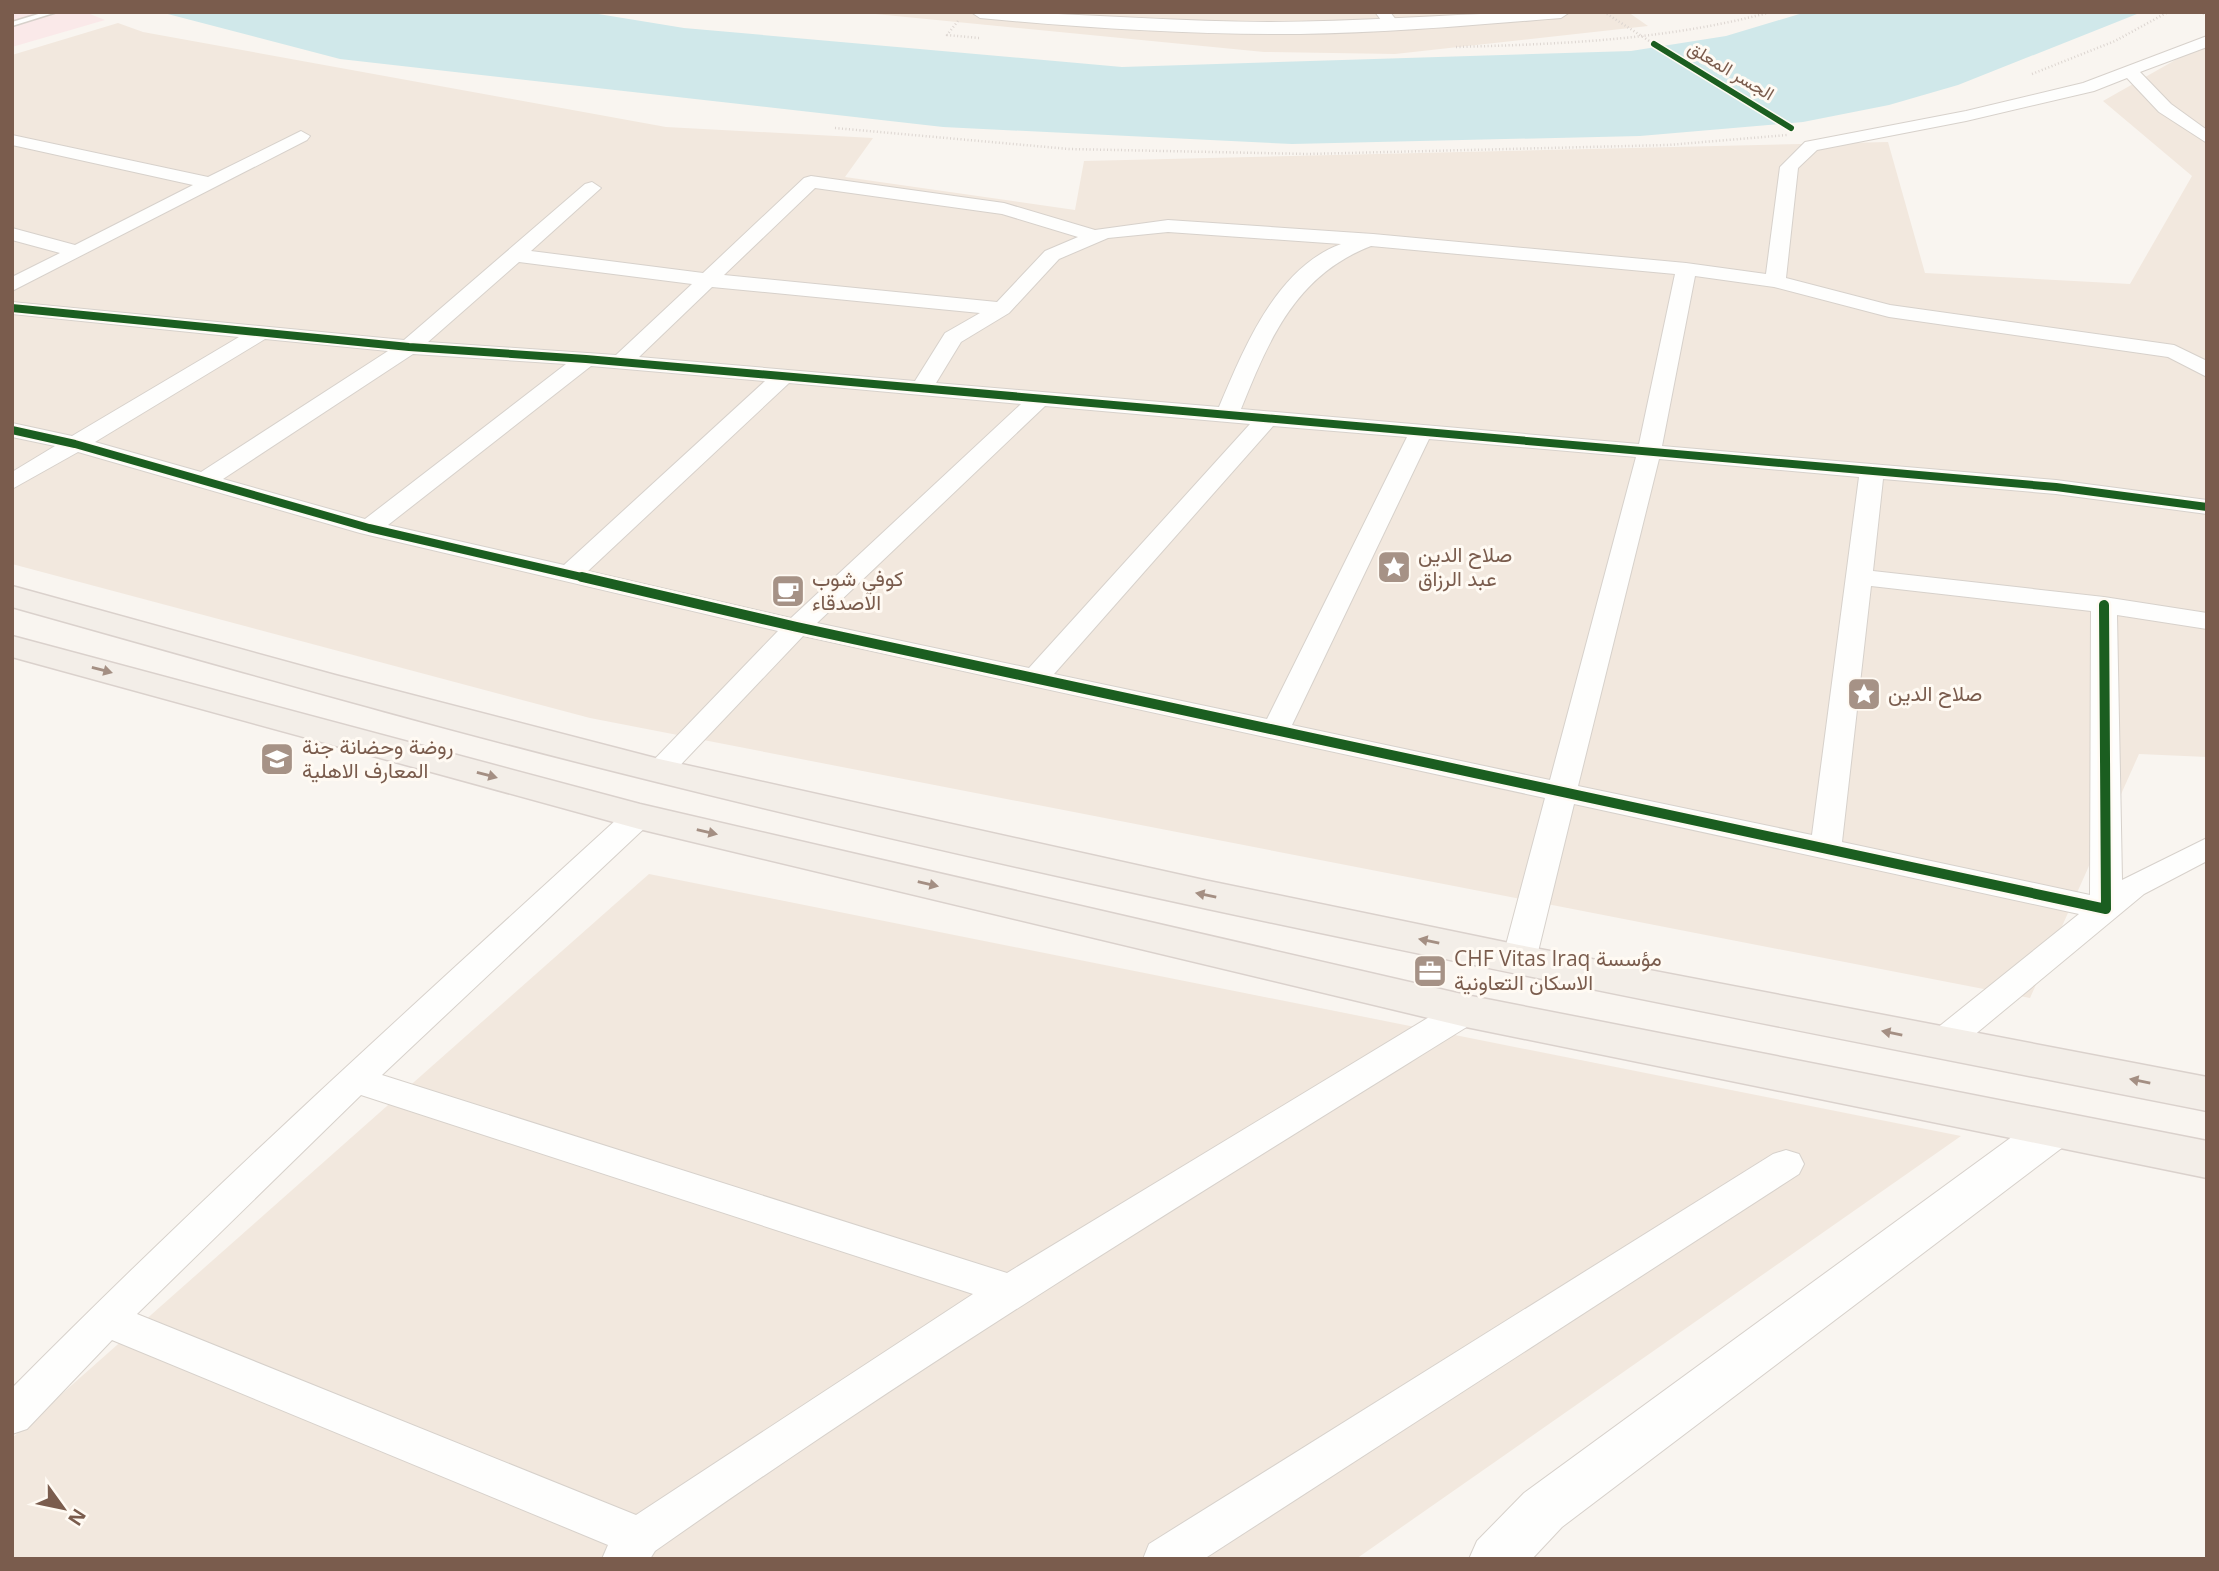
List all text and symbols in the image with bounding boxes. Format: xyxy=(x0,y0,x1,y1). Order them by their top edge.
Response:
street label: الجسر المعلق xyxy=(1684,35,1779,105)
place label: صلاح الدين عبد الرزاق xyxy=(1418,540,1512,592)
place icon: صلاح الدين عبد الرزاق xyxy=(1375,548,1413,586)
place label: كوفي شوب الاصدقاء xyxy=(812,564,904,616)
cafe icon: كوفي شوب الاصدقاء xyxy=(769,572,807,610)
one-way arrow xyxy=(91,665,113,676)
place icon: صلاح الدين xyxy=(1845,675,1883,713)
place label: صلاح الدين xyxy=(1888,679,1982,708)
place label: روضة وحضانة جنة المعارف الاهلية xyxy=(302,732,453,784)
school or university icon: روضة وحضانة جنة المعارف الاهلية xyxy=(258,740,296,778)
one-way arrow xyxy=(477,770,498,780)
one-way arrow xyxy=(696,827,718,838)
one-way arrow xyxy=(917,879,939,890)
one-way arrow xyxy=(1195,889,1217,900)
one-way arrow xyxy=(1418,936,1440,947)
place label: CHF Vitas Iraq مؤسسة الاسكان التعاونية xyxy=(1454,944,1662,996)
office icon: CHF Vitas Iraq مؤسسة الاسكان التعاونية xyxy=(1411,952,1449,990)
one-way arrow xyxy=(1881,1027,1903,1038)
one-way arrow xyxy=(2129,1075,2151,1086)
north arrow xyxy=(28,1473,98,1543)
text: N xyxy=(62,1504,92,1531)

